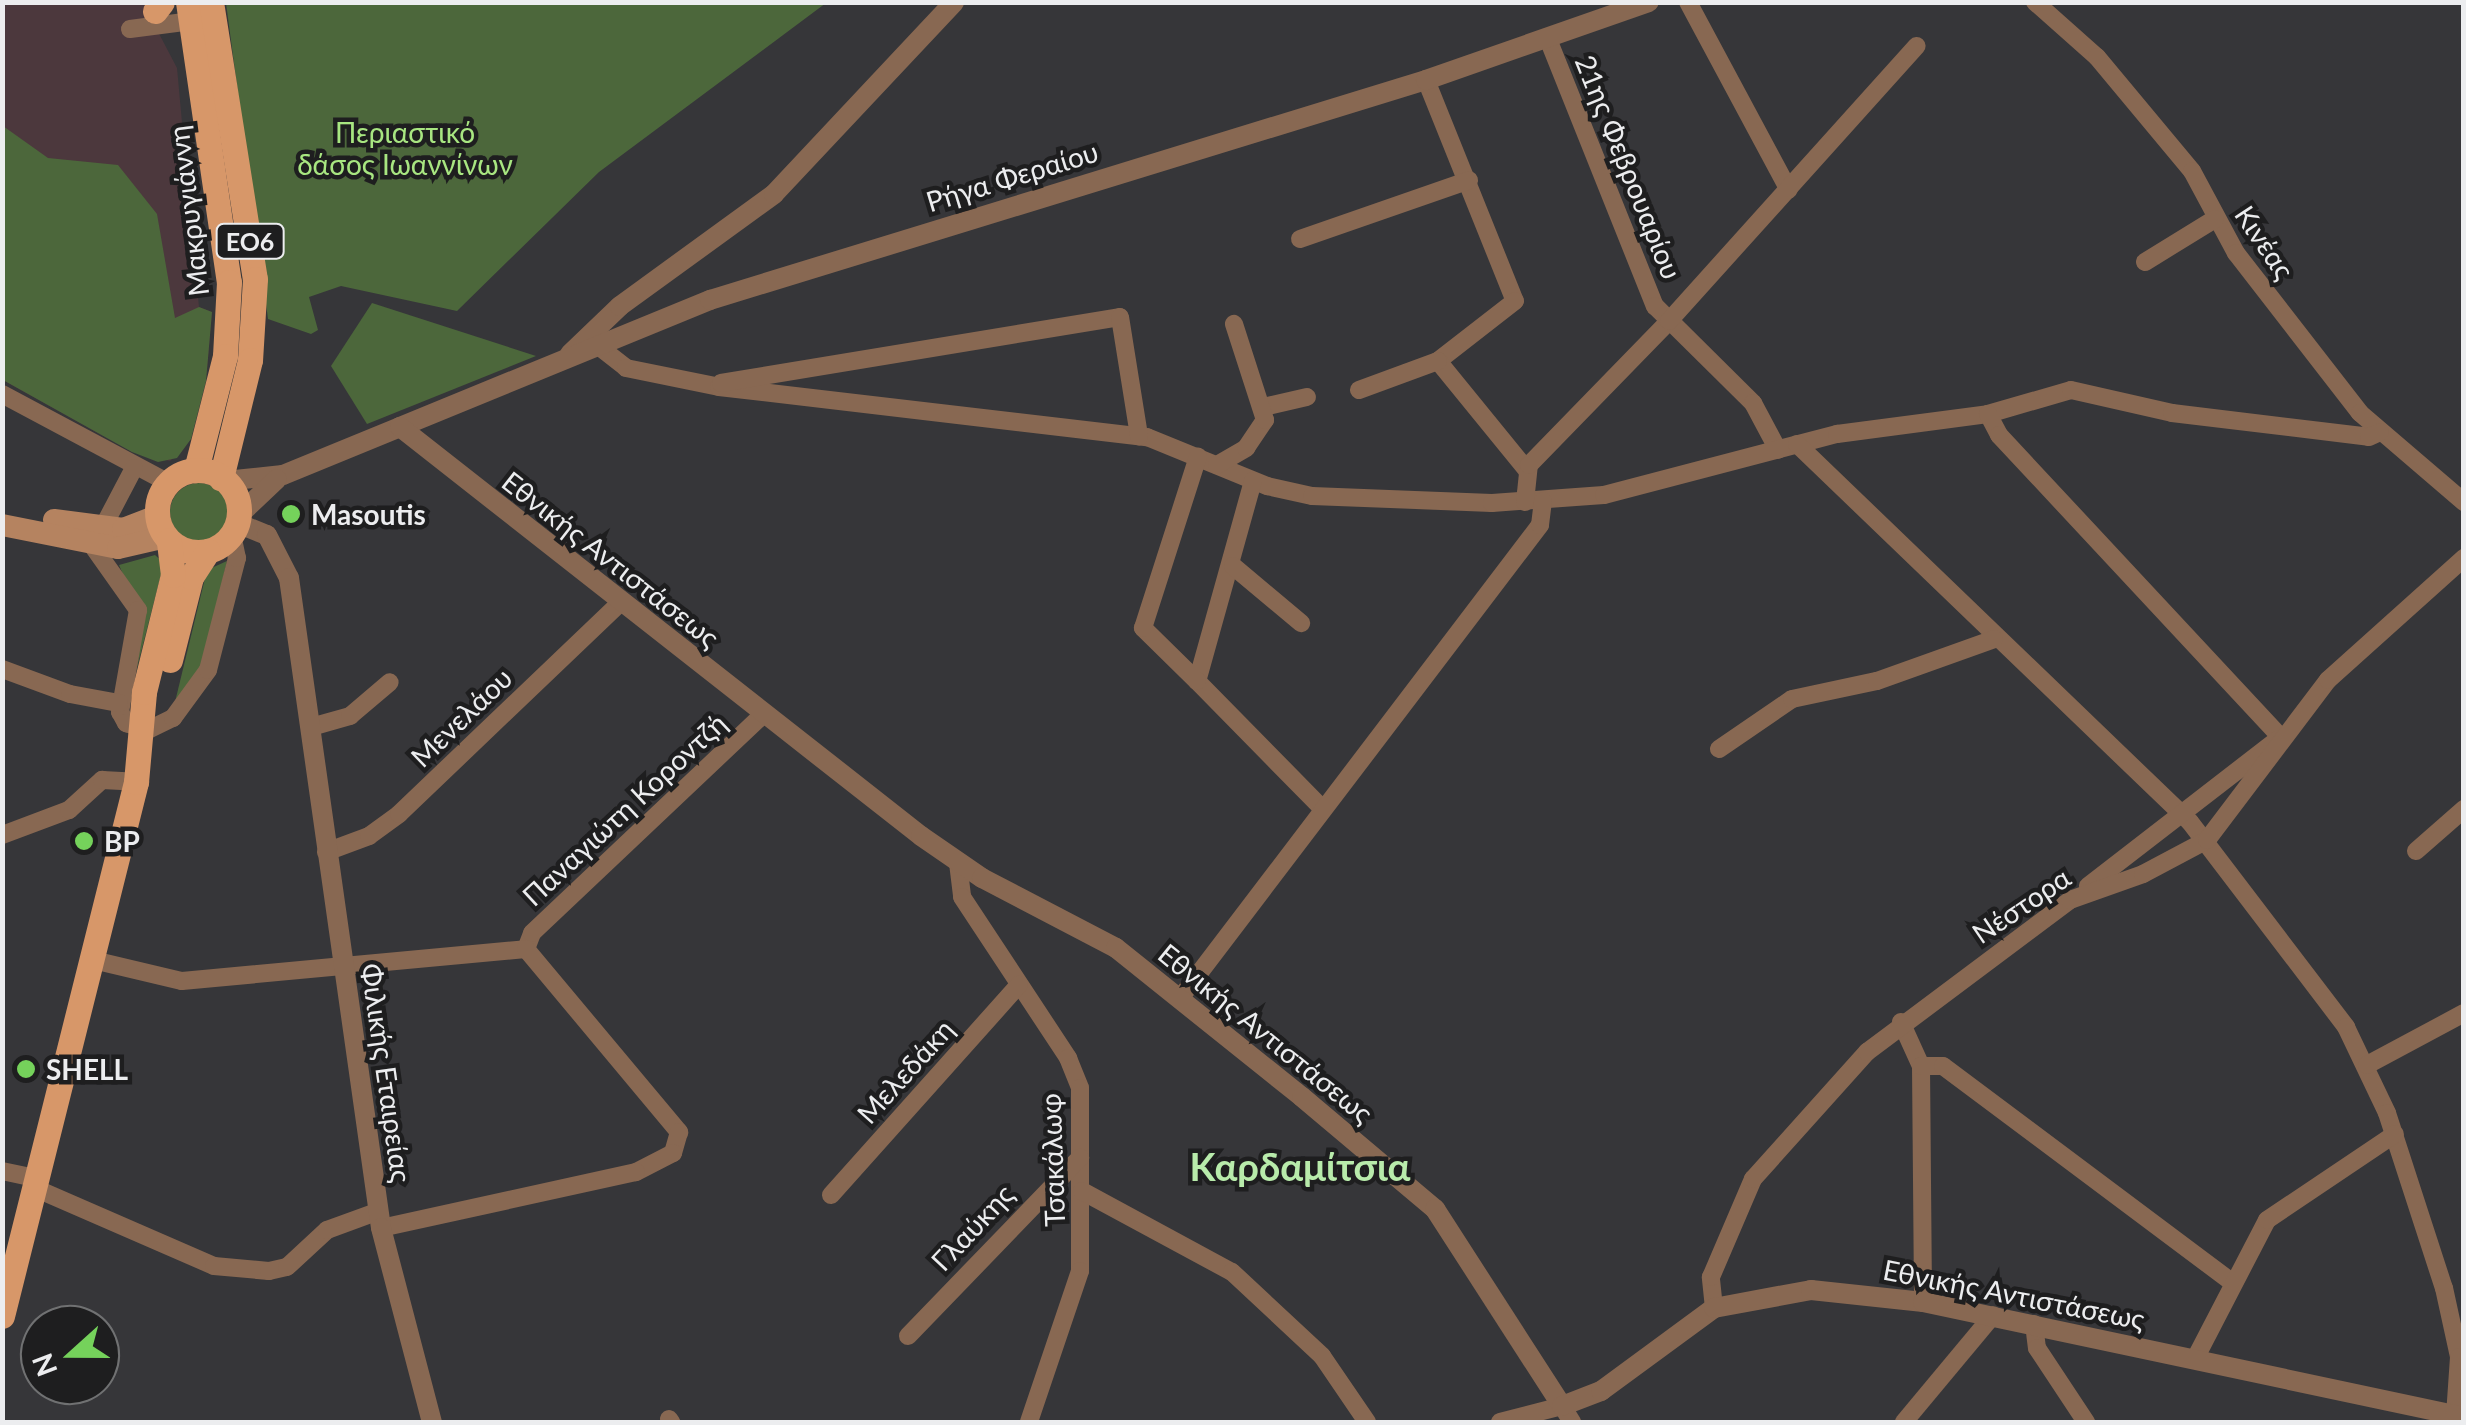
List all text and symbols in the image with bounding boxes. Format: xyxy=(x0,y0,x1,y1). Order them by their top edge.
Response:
street label: 21ης Φεβρουαρίου xyxy=(1569,50,1689,284)
park label: Περιαστικό δάσος Ιωαννίνων xyxy=(297,115,513,181)
street label: Μακρυγιάννη xyxy=(161,124,215,298)
street label: Ρήγα Φεραίου xyxy=(922,134,1102,218)
street label: Κινέας xyxy=(2228,199,2302,285)
road number: ΕΟ6 xyxy=(215,221,285,261)
street label: Εθνικής Αντιστάσεως xyxy=(496,464,726,654)
place label: Masoutis xyxy=(311,497,426,531)
marker: Masoutis xyxy=(280,503,302,525)
street label: Μενελάου xyxy=(403,661,519,773)
street label: Παναγιώτη Κοροντζή xyxy=(515,706,733,912)
place label: BP xyxy=(104,824,140,858)
marker: BP xyxy=(73,830,95,852)
street label: Νέστορα xyxy=(1966,860,2076,950)
street label: Εθνικής Αντιστάσεως xyxy=(1152,936,1380,1130)
street label: Φιλικής Εταιρείας xyxy=(355,961,419,1185)
street label: Μελεδάκη xyxy=(850,1012,960,1130)
place label: SHELL xyxy=(46,1052,128,1086)
marker: SHELL xyxy=(15,1058,37,1080)
street label: Τσακάλωφ xyxy=(1033,1093,1071,1227)
district label: Καρδαμίτσια xyxy=(1190,1144,1410,1190)
street label: Γλαύκης xyxy=(924,1177,1020,1277)
street label: Εθνικής Αντιστάσεως xyxy=(1880,1252,2148,1336)
north arrow xyxy=(20,1305,120,1405)
text: N xyxy=(24,1349,64,1381)

